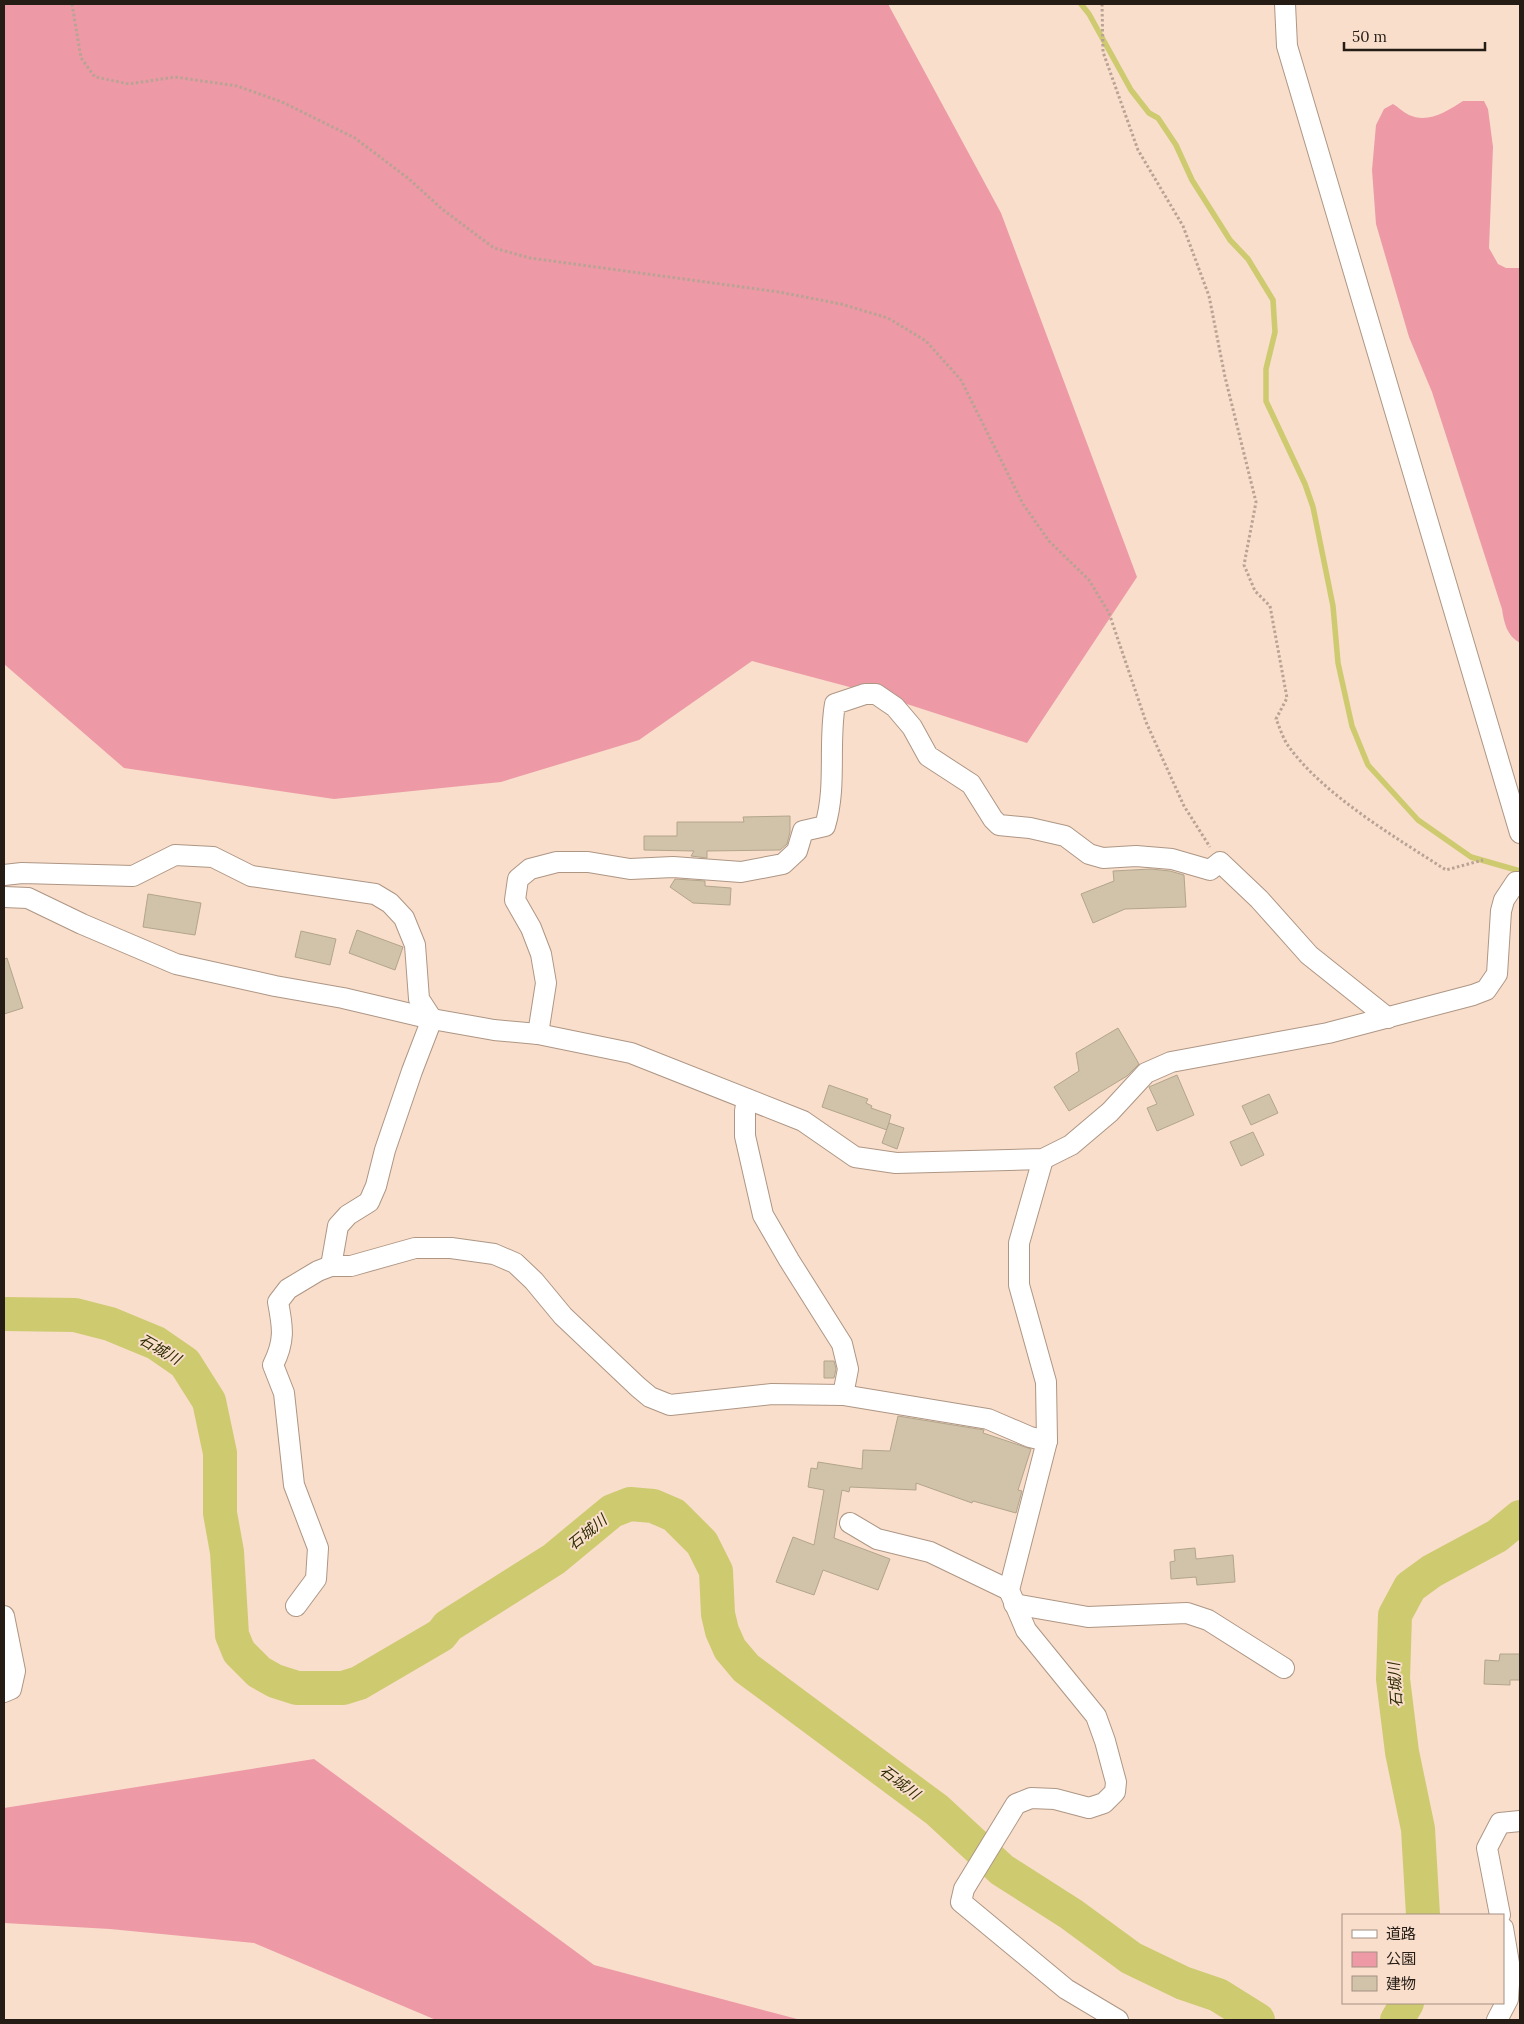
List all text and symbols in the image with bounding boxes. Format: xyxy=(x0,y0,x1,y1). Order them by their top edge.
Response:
scale bar xyxy=(1344,20,1485,52)
text: 50 m xyxy=(1352,27,1387,46)
water label: 石城川 xyxy=(136,1330,186,1369)
water label: 石城川 xyxy=(564,1509,612,1554)
water label: 石城川 xyxy=(1384,1660,1406,1708)
water label: 石城川 xyxy=(876,1761,925,1804)
legend xyxy=(1342,1914,1504,2004)
text: 道路 xyxy=(1386,1924,1416,1943)
text: 公園 xyxy=(1386,1949,1416,1968)
text: 建物 xyxy=(1386,1974,1416,1993)

